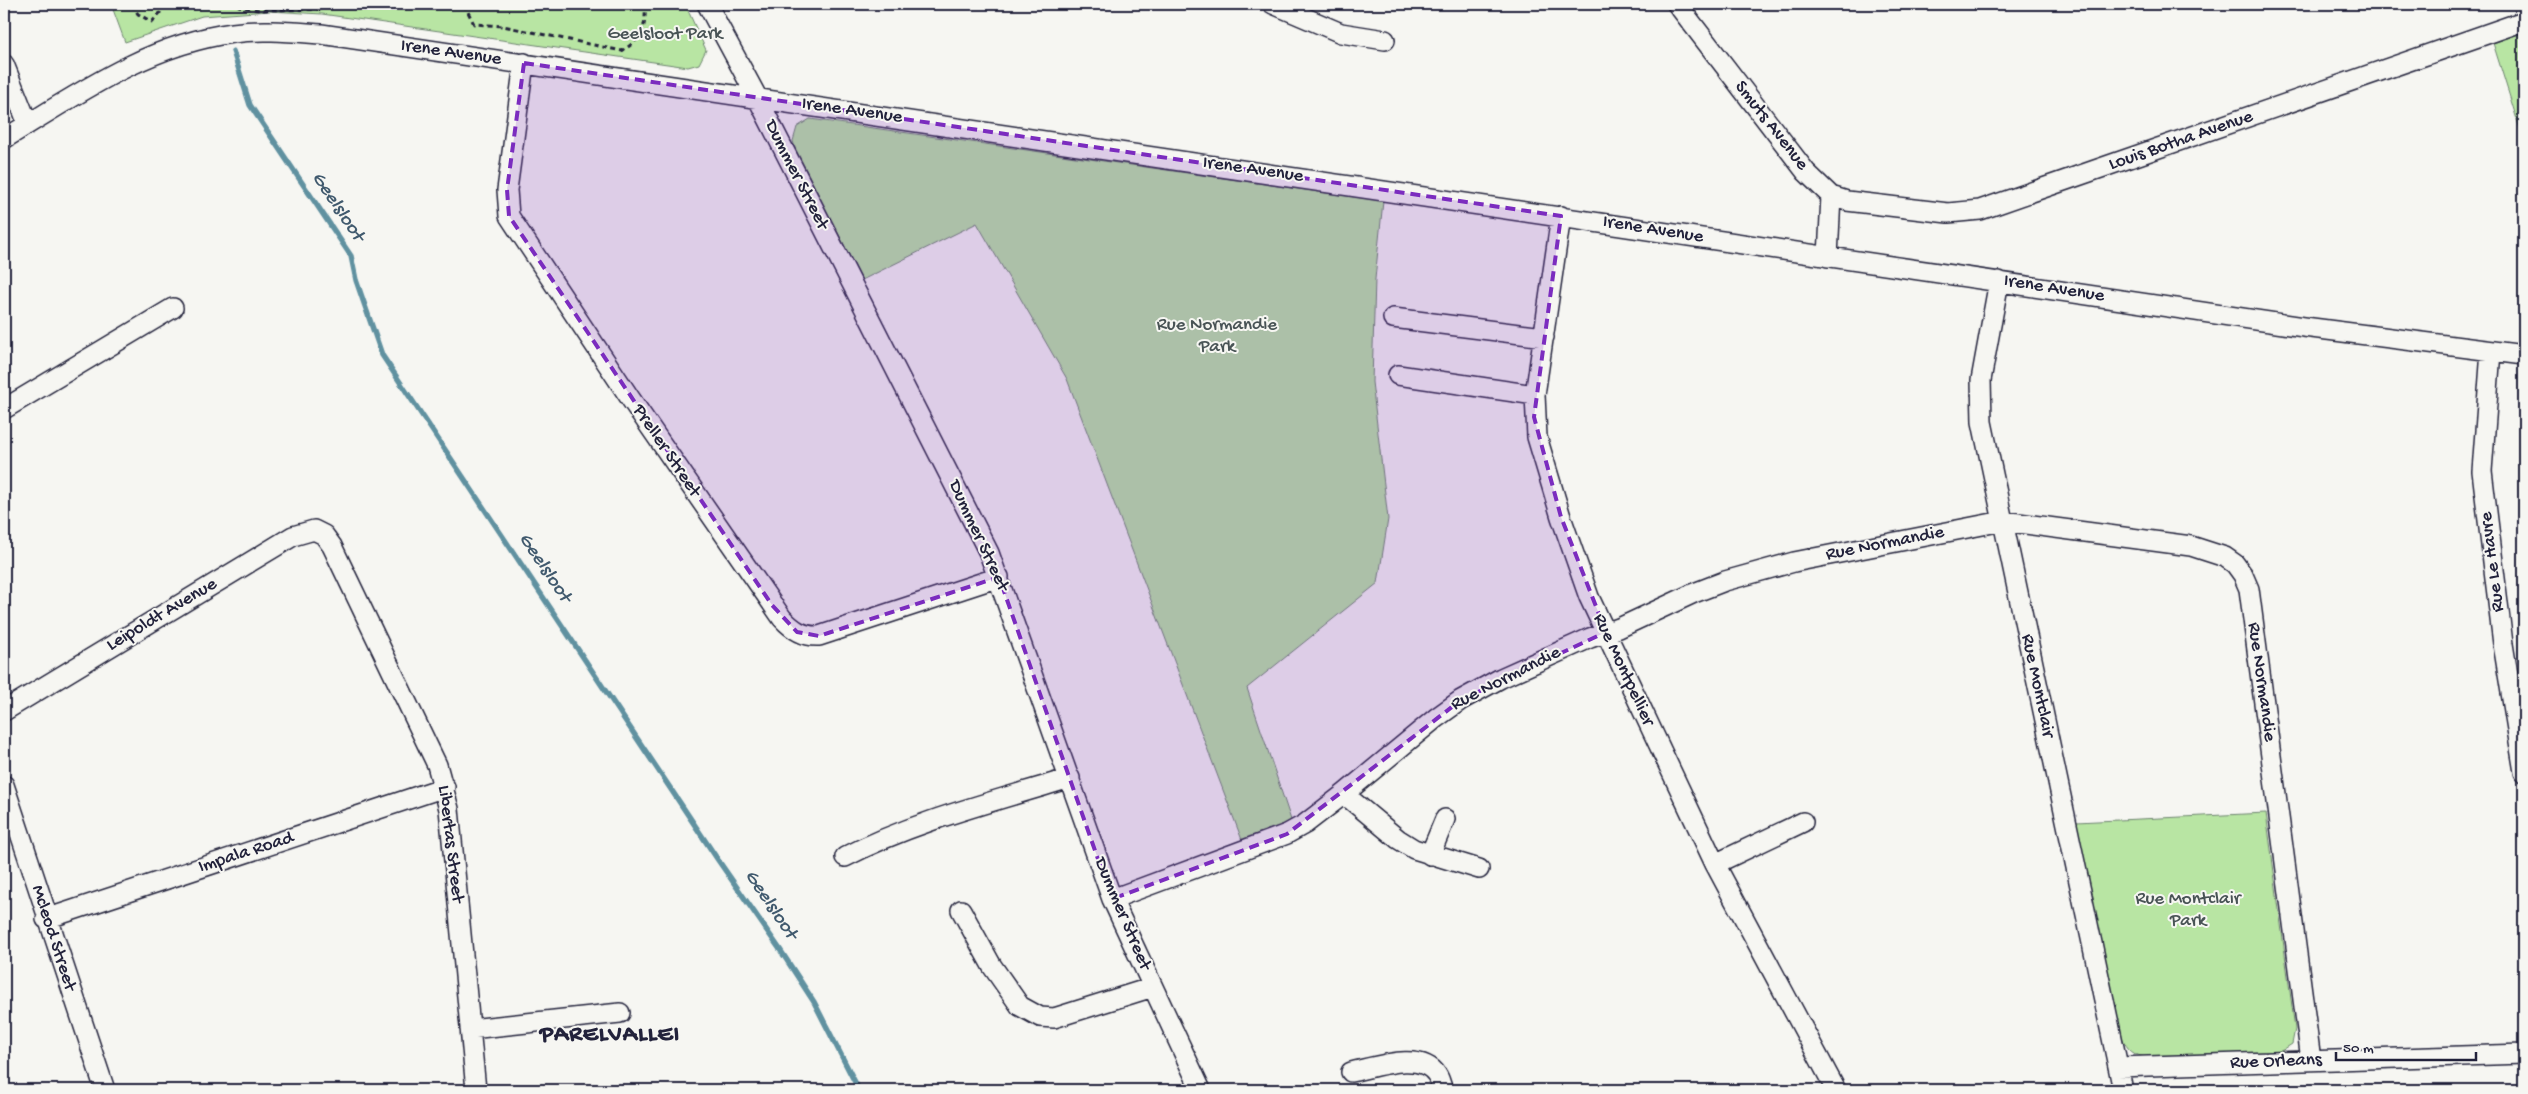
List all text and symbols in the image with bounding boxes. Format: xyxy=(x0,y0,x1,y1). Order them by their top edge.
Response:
park label: Geelsloot Park xyxy=(607,23,724,46)
street label: Irene Avenue xyxy=(399,35,503,71)
street label: Smuts Avenue xyxy=(1729,77,1813,176)
street label: Irene Avenue xyxy=(800,93,904,129)
street label: Louis Botha Avenue xyxy=(2106,105,2256,176)
street label: Dummer Street xyxy=(758,115,834,236)
street label: Irene Avenue xyxy=(1201,152,1305,188)
water label: Geelsloot xyxy=(306,168,371,249)
street label: Irene Avenue xyxy=(1601,211,1705,249)
street label: Irene Avenue xyxy=(2002,270,2106,308)
park label: Rue Normandie Park xyxy=(1157,314,1277,359)
street label: Preller Street xyxy=(626,399,707,504)
street label: Dummer Street xyxy=(941,475,1015,597)
street label: Rue Le Havre xyxy=(2475,510,2511,613)
street label: Rue Normandie xyxy=(1824,521,1946,567)
water label: Geelsloot xyxy=(513,529,578,610)
street label: Leipoldt Avenue xyxy=(103,573,222,657)
street label: Rue Montpellier xyxy=(1587,610,1660,732)
street label: Rue Normandie xyxy=(2241,621,2281,743)
street label: Rue Montclair xyxy=(2015,632,2060,742)
street label: Rue Normandie xyxy=(1447,641,1565,717)
street label: Libertas Street xyxy=(431,784,469,906)
street label: Impala Road xyxy=(196,826,298,879)
street label: Dummer Street xyxy=(1087,852,1157,976)
water label: Geelsloot xyxy=(739,866,804,947)
street label: Mcleod Street xyxy=(25,882,82,996)
park label: Rue Montclair Park xyxy=(2135,888,2243,933)
district label: PARELVALLEI xyxy=(538,1021,680,1050)
scale bar xyxy=(2336,1029,2476,1061)
text: 50 m xyxy=(2343,1040,2374,1058)
street label: Rue Orleans xyxy=(2230,1049,2323,1075)

